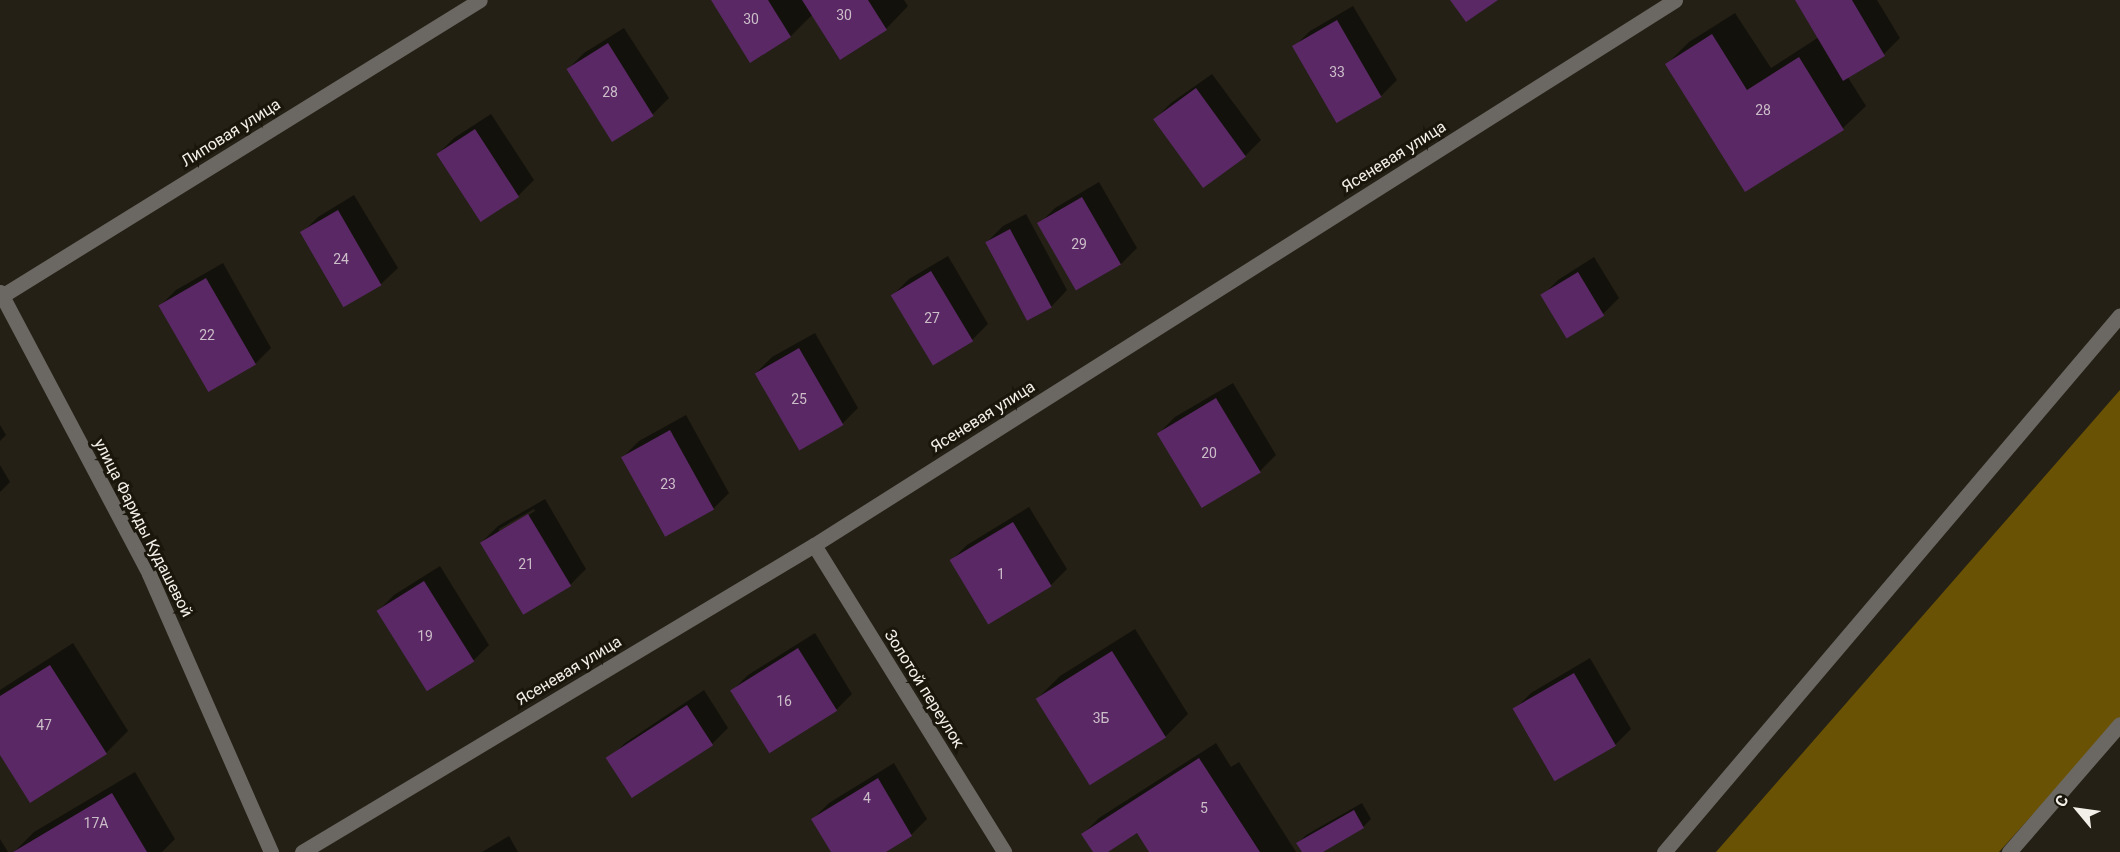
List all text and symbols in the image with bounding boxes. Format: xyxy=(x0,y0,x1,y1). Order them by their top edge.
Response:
house number: 30 xyxy=(836,7,852,23)
house number: 30 xyxy=(743,11,759,27)
house number: 33 xyxy=(1329,64,1345,80)
house number: 28 xyxy=(602,84,618,100)
street label: Липовая улица xyxy=(178,95,284,171)
house number: 28 xyxy=(1755,102,1771,118)
street label: Ясеневая улица xyxy=(1338,117,1450,197)
house number: 29 xyxy=(1071,236,1087,252)
house number: 24 xyxy=(333,251,349,267)
house number: 27 xyxy=(924,310,940,326)
house number: 22 xyxy=(199,327,215,343)
street label: Ясеневая улица xyxy=(927,377,1039,457)
house number: 25 xyxy=(791,391,807,407)
street label: улица Фариды Кудашевой xyxy=(90,436,196,620)
house number: 20 xyxy=(1201,445,1217,461)
house number: 23 xyxy=(660,476,676,492)
house number: 21 xyxy=(518,556,534,572)
house number: 1 xyxy=(997,566,1005,582)
street label: Золотой переулок xyxy=(880,626,968,752)
house number: 19 xyxy=(417,628,433,644)
street label: Ясеневая улица xyxy=(513,632,625,710)
house number: 16 xyxy=(776,693,792,709)
house number: 3Б xyxy=(1093,710,1109,726)
house number: 47 xyxy=(36,717,52,733)
north arrow xyxy=(2048,780,2108,840)
house number: 4 xyxy=(863,790,871,806)
text: С xyxy=(2051,792,2073,810)
house number: 5 xyxy=(1200,800,1208,816)
house number: 17А xyxy=(84,815,108,831)

